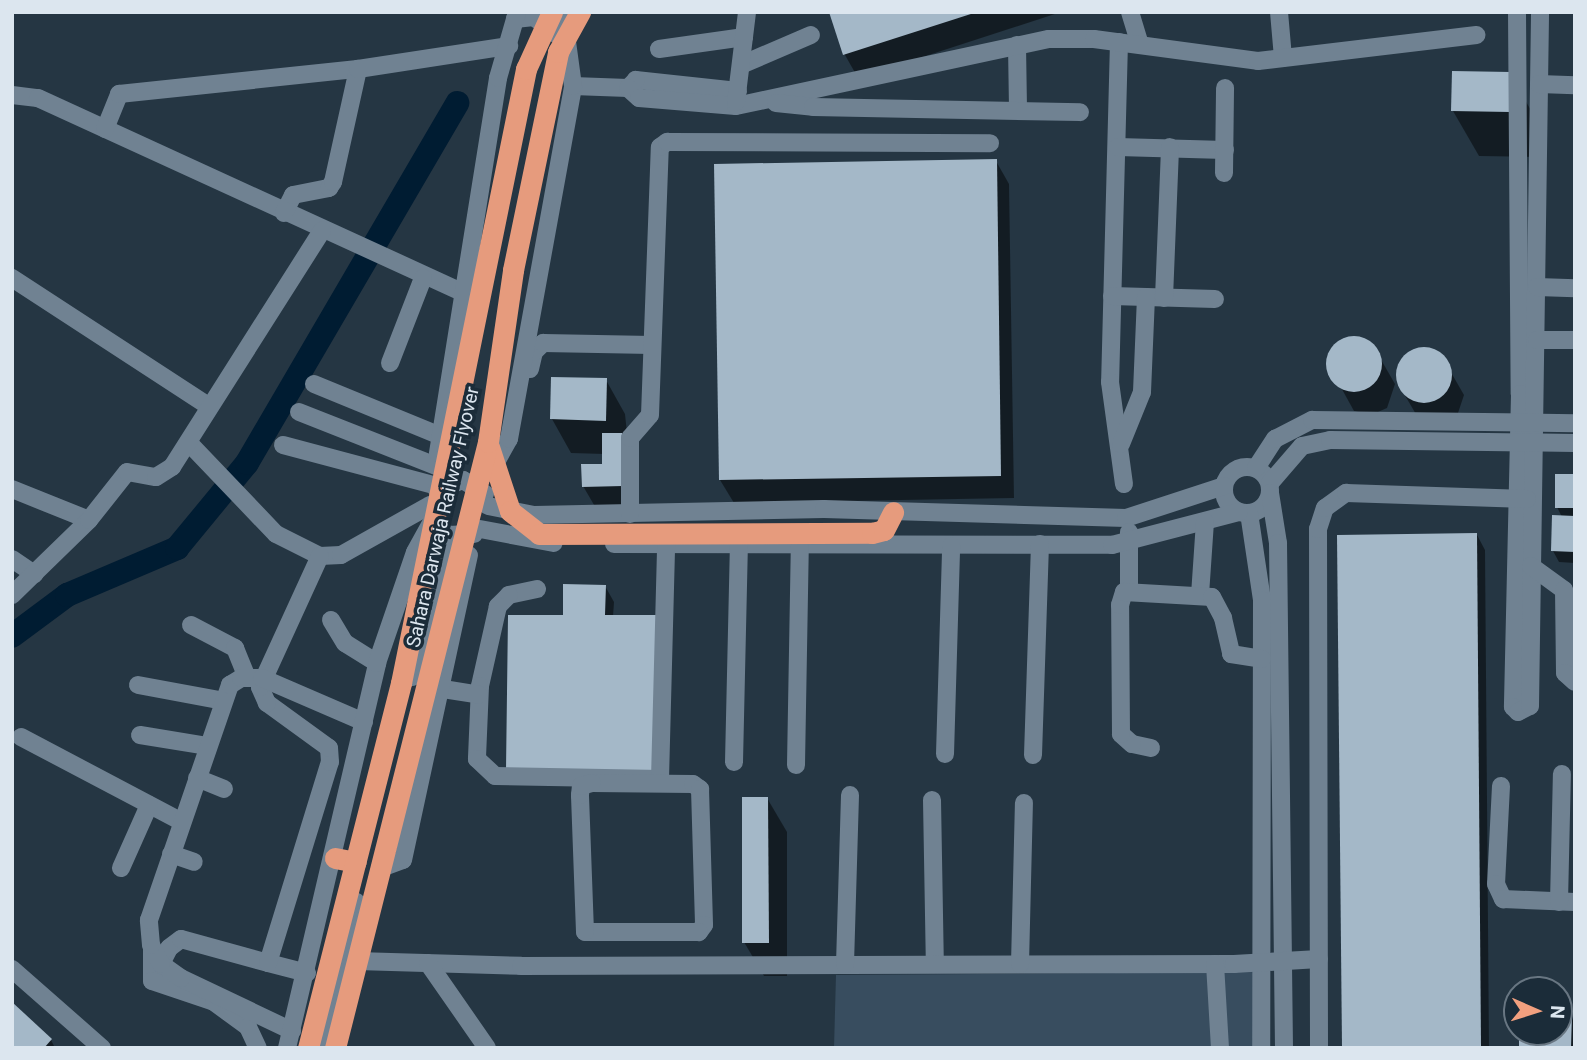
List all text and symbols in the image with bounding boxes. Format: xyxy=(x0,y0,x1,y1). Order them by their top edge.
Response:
street label: Sahara Darwaja Railway Flyover xyxy=(402,384,484,650)
north arrow xyxy=(1503,976,1573,1046)
text: N xyxy=(1546,1005,1569,1019)

